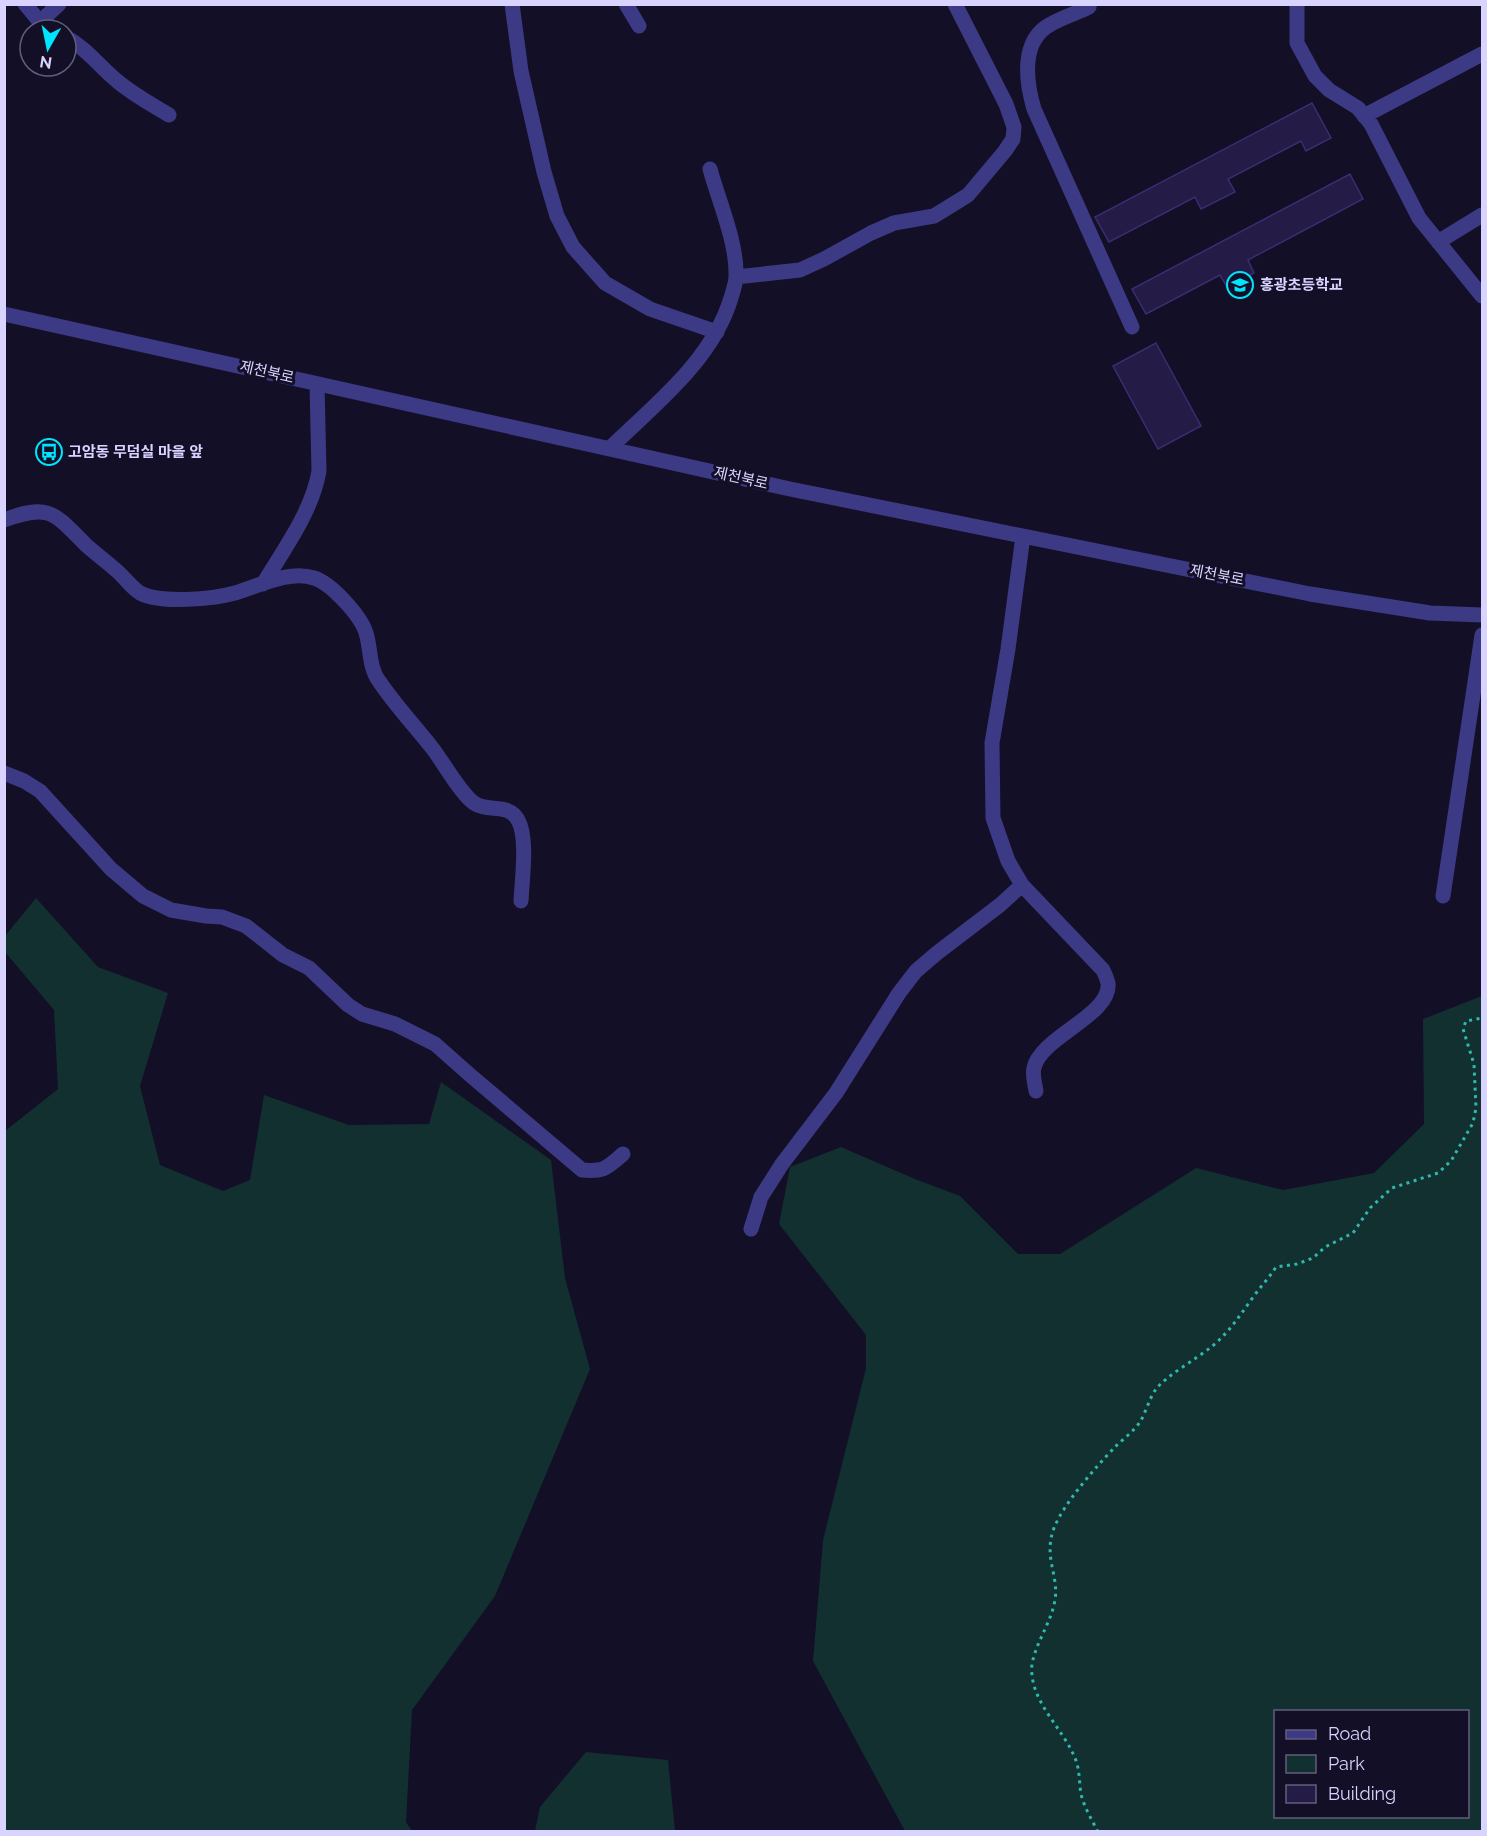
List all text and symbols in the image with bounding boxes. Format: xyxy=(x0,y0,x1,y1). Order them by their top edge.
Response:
north arrow xyxy=(18,18,78,78)
text: N xyxy=(38,52,53,73)
school or university icon: 홍광초등학교 xyxy=(1225,270,1255,300)
place label: 홍광초등학교 xyxy=(1260,276,1343,294)
street label: 제천북로 xyxy=(238,357,296,387)
bus stop icon: 고암동 무덤실 마을 앞 xyxy=(34,437,64,467)
place label: 고암동 무덤실 마을 앞 xyxy=(68,443,203,461)
street label: 제천북로 xyxy=(712,463,770,493)
street label: 제천북로 xyxy=(1188,561,1246,589)
legend xyxy=(1274,1710,1469,1818)
text: Road xyxy=(1328,1723,1371,1744)
text: Park xyxy=(1328,1753,1365,1774)
text: Building xyxy=(1328,1783,1396,1804)

